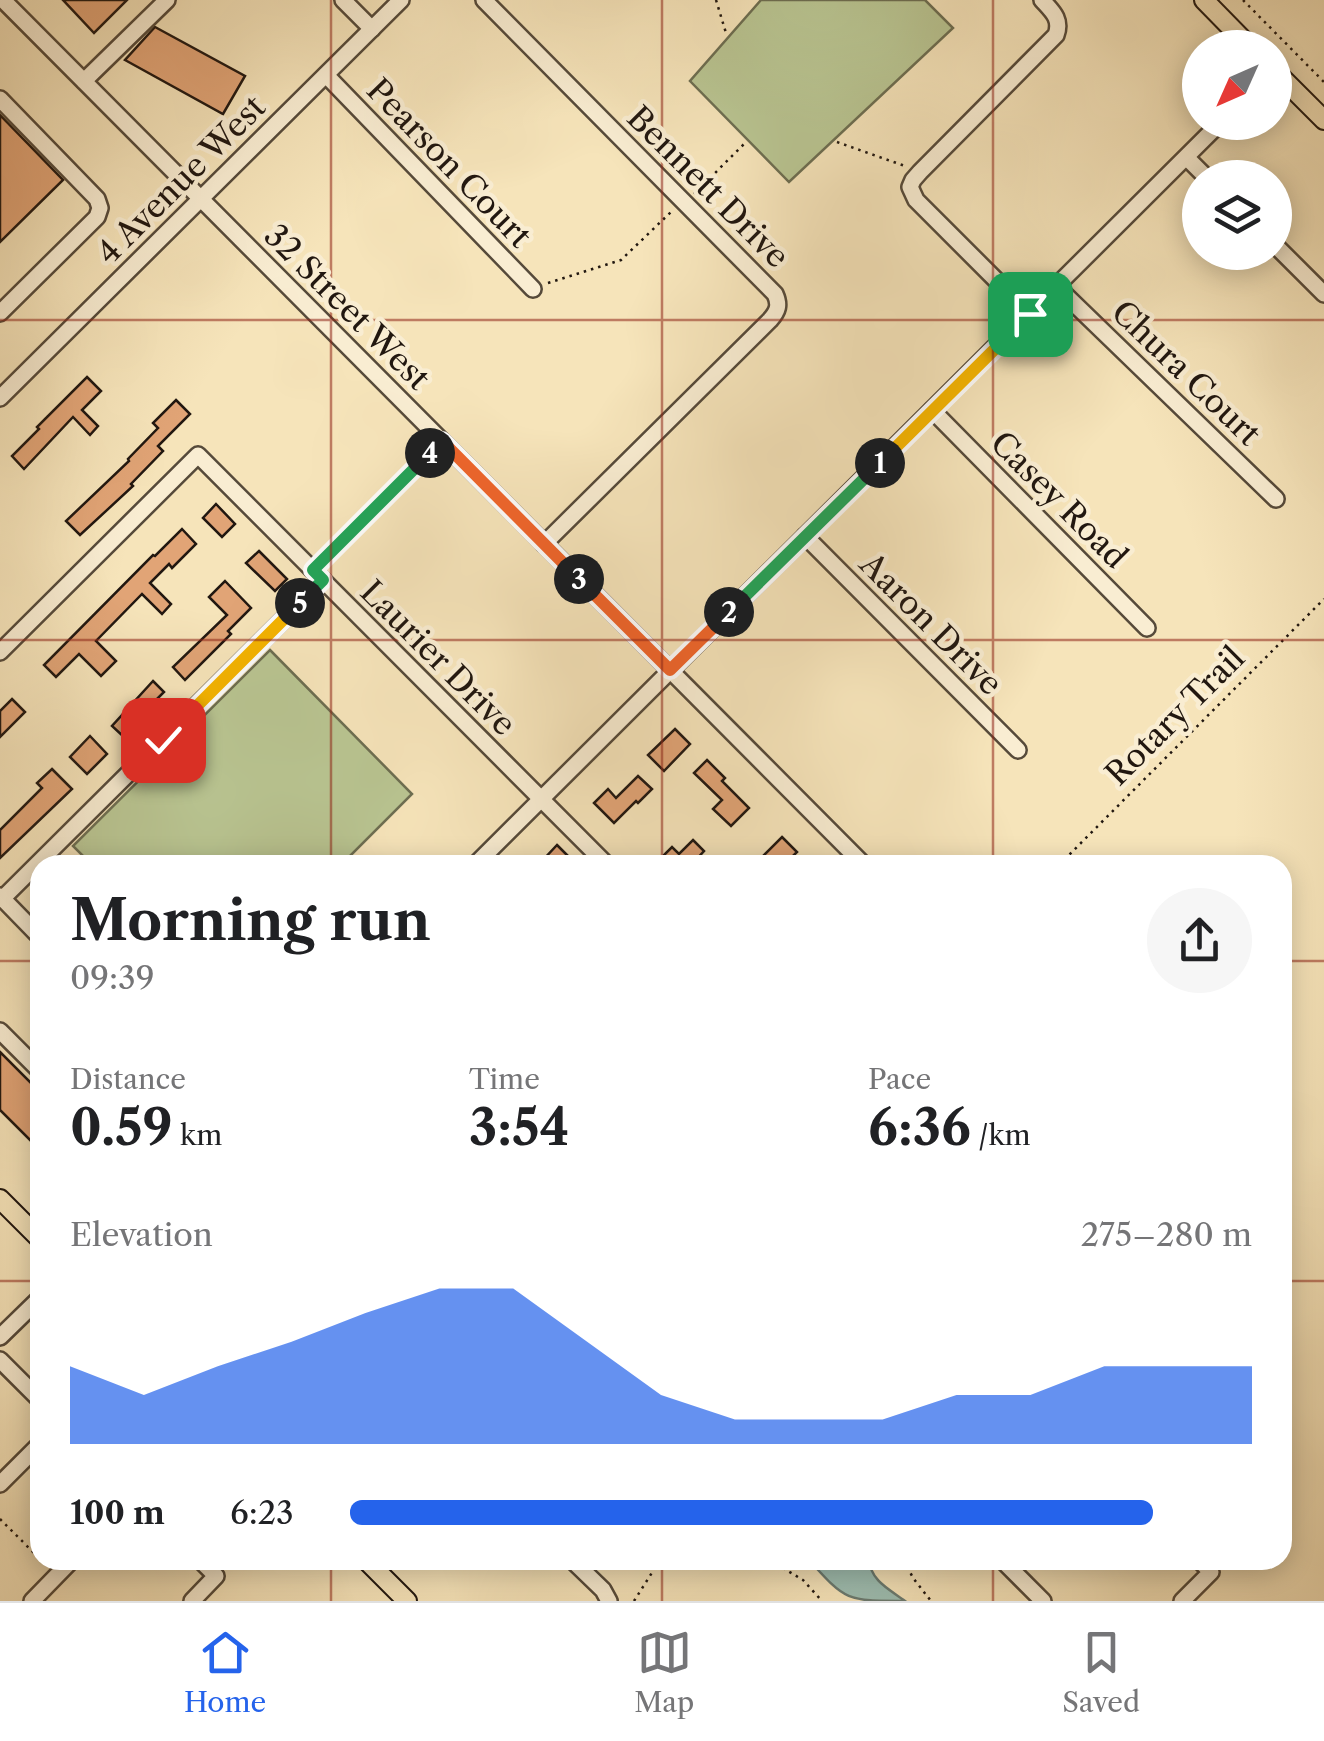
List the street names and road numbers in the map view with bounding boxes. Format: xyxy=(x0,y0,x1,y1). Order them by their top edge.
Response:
street label: Pearson Court xyxy=(359,70,540,256)
street label: 4 Avenue West xyxy=(88,87,273,272)
street label: Bennett Drive xyxy=(619,98,797,276)
street label: 32 Street West xyxy=(257,216,439,398)
street label: Chura Court xyxy=(1104,292,1269,454)
street label: Casey Road xyxy=(983,423,1136,576)
street label: Aaron Drive xyxy=(851,544,1011,703)
street label: Laurier Drive xyxy=(353,572,524,743)
street label: Rotary Trail xyxy=(1097,638,1252,793)

